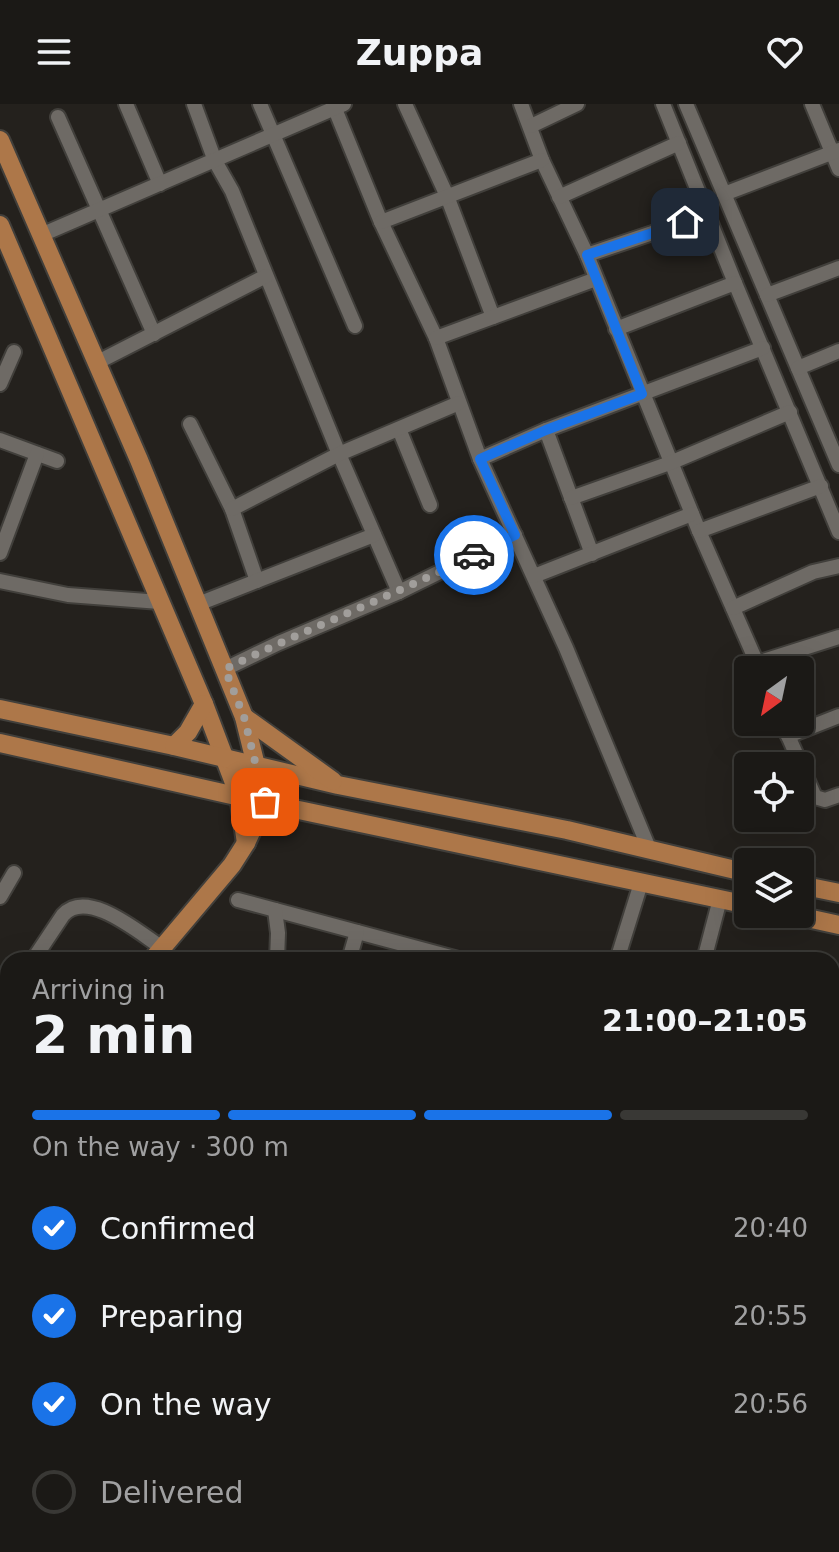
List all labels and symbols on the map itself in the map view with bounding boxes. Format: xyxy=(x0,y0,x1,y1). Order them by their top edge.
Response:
pin xyxy=(651,188,719,256)
courier xyxy=(434,515,514,595)
north arrow xyxy=(734,656,814,736)
pin xyxy=(231,768,299,836)

